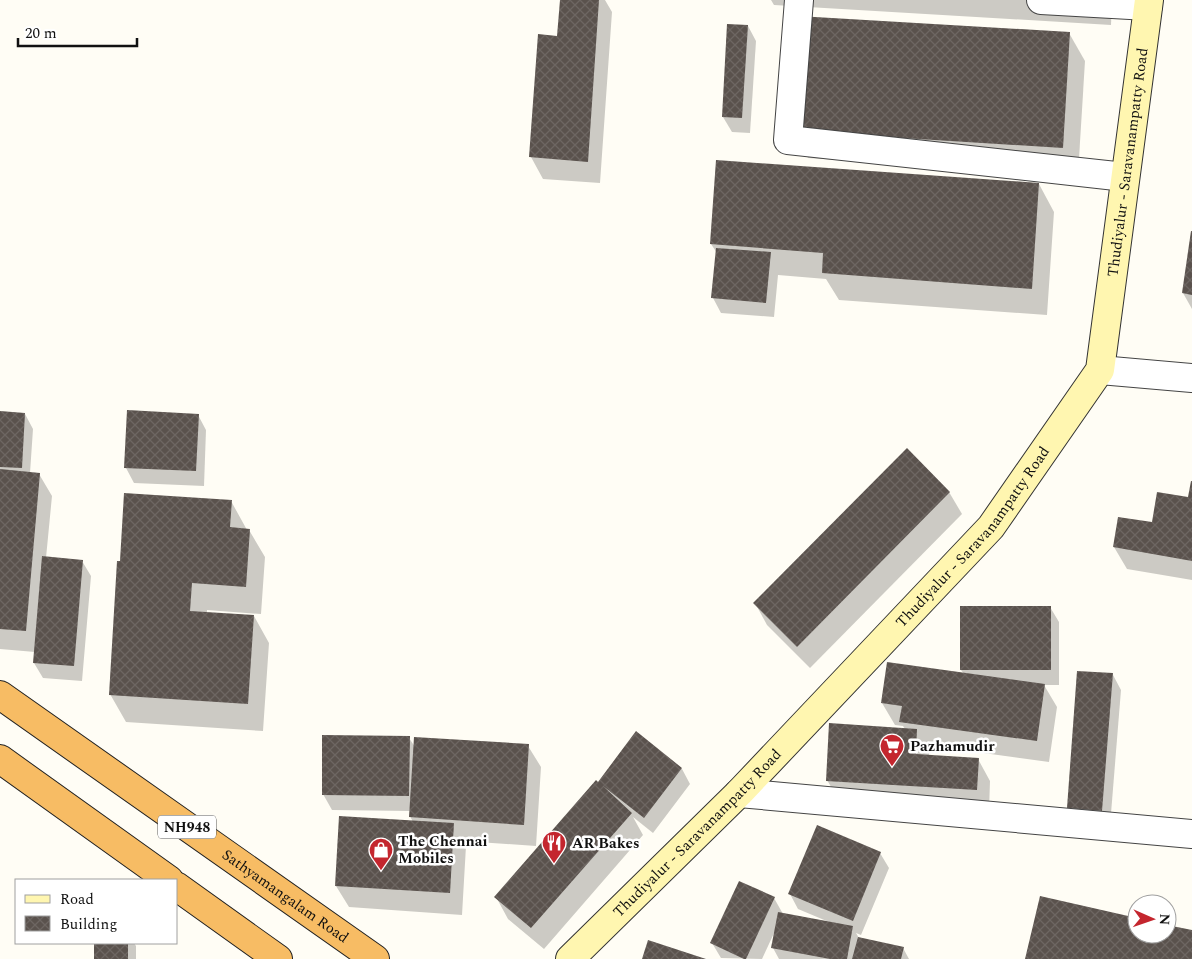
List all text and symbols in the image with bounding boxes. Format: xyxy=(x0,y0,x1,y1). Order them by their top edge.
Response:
scale bar xyxy=(18,15,136,47)
text: 20 m xyxy=(25,22,57,45)
street label: Thudiyalur - Saravanampatty Road xyxy=(1101,46,1154,278)
street label: Thudiyalur - Saravanampatty Road xyxy=(890,442,1055,633)
supermarket icon: Pazhamudir xyxy=(879,733,905,767)
place label: Pazhamudir xyxy=(910,735,995,758)
street label: Thudiyalur - Saravanampatty Road xyxy=(607,743,787,923)
road number: NH948 xyxy=(158,816,216,839)
place label: The Chennai Mobiles xyxy=(398,830,488,870)
restaurant icon: AR Bakes xyxy=(541,830,567,864)
place label: AR Bakes xyxy=(572,832,639,855)
shop icon: The Chennai Mobiles xyxy=(368,837,394,871)
street label: Sathyamangalam Road xyxy=(217,843,354,949)
legend xyxy=(15,879,178,944)
text: Road xyxy=(60,888,94,911)
north arrow xyxy=(1127,894,1177,944)
text: Building xyxy=(60,913,117,936)
text: N xyxy=(1154,913,1175,926)

